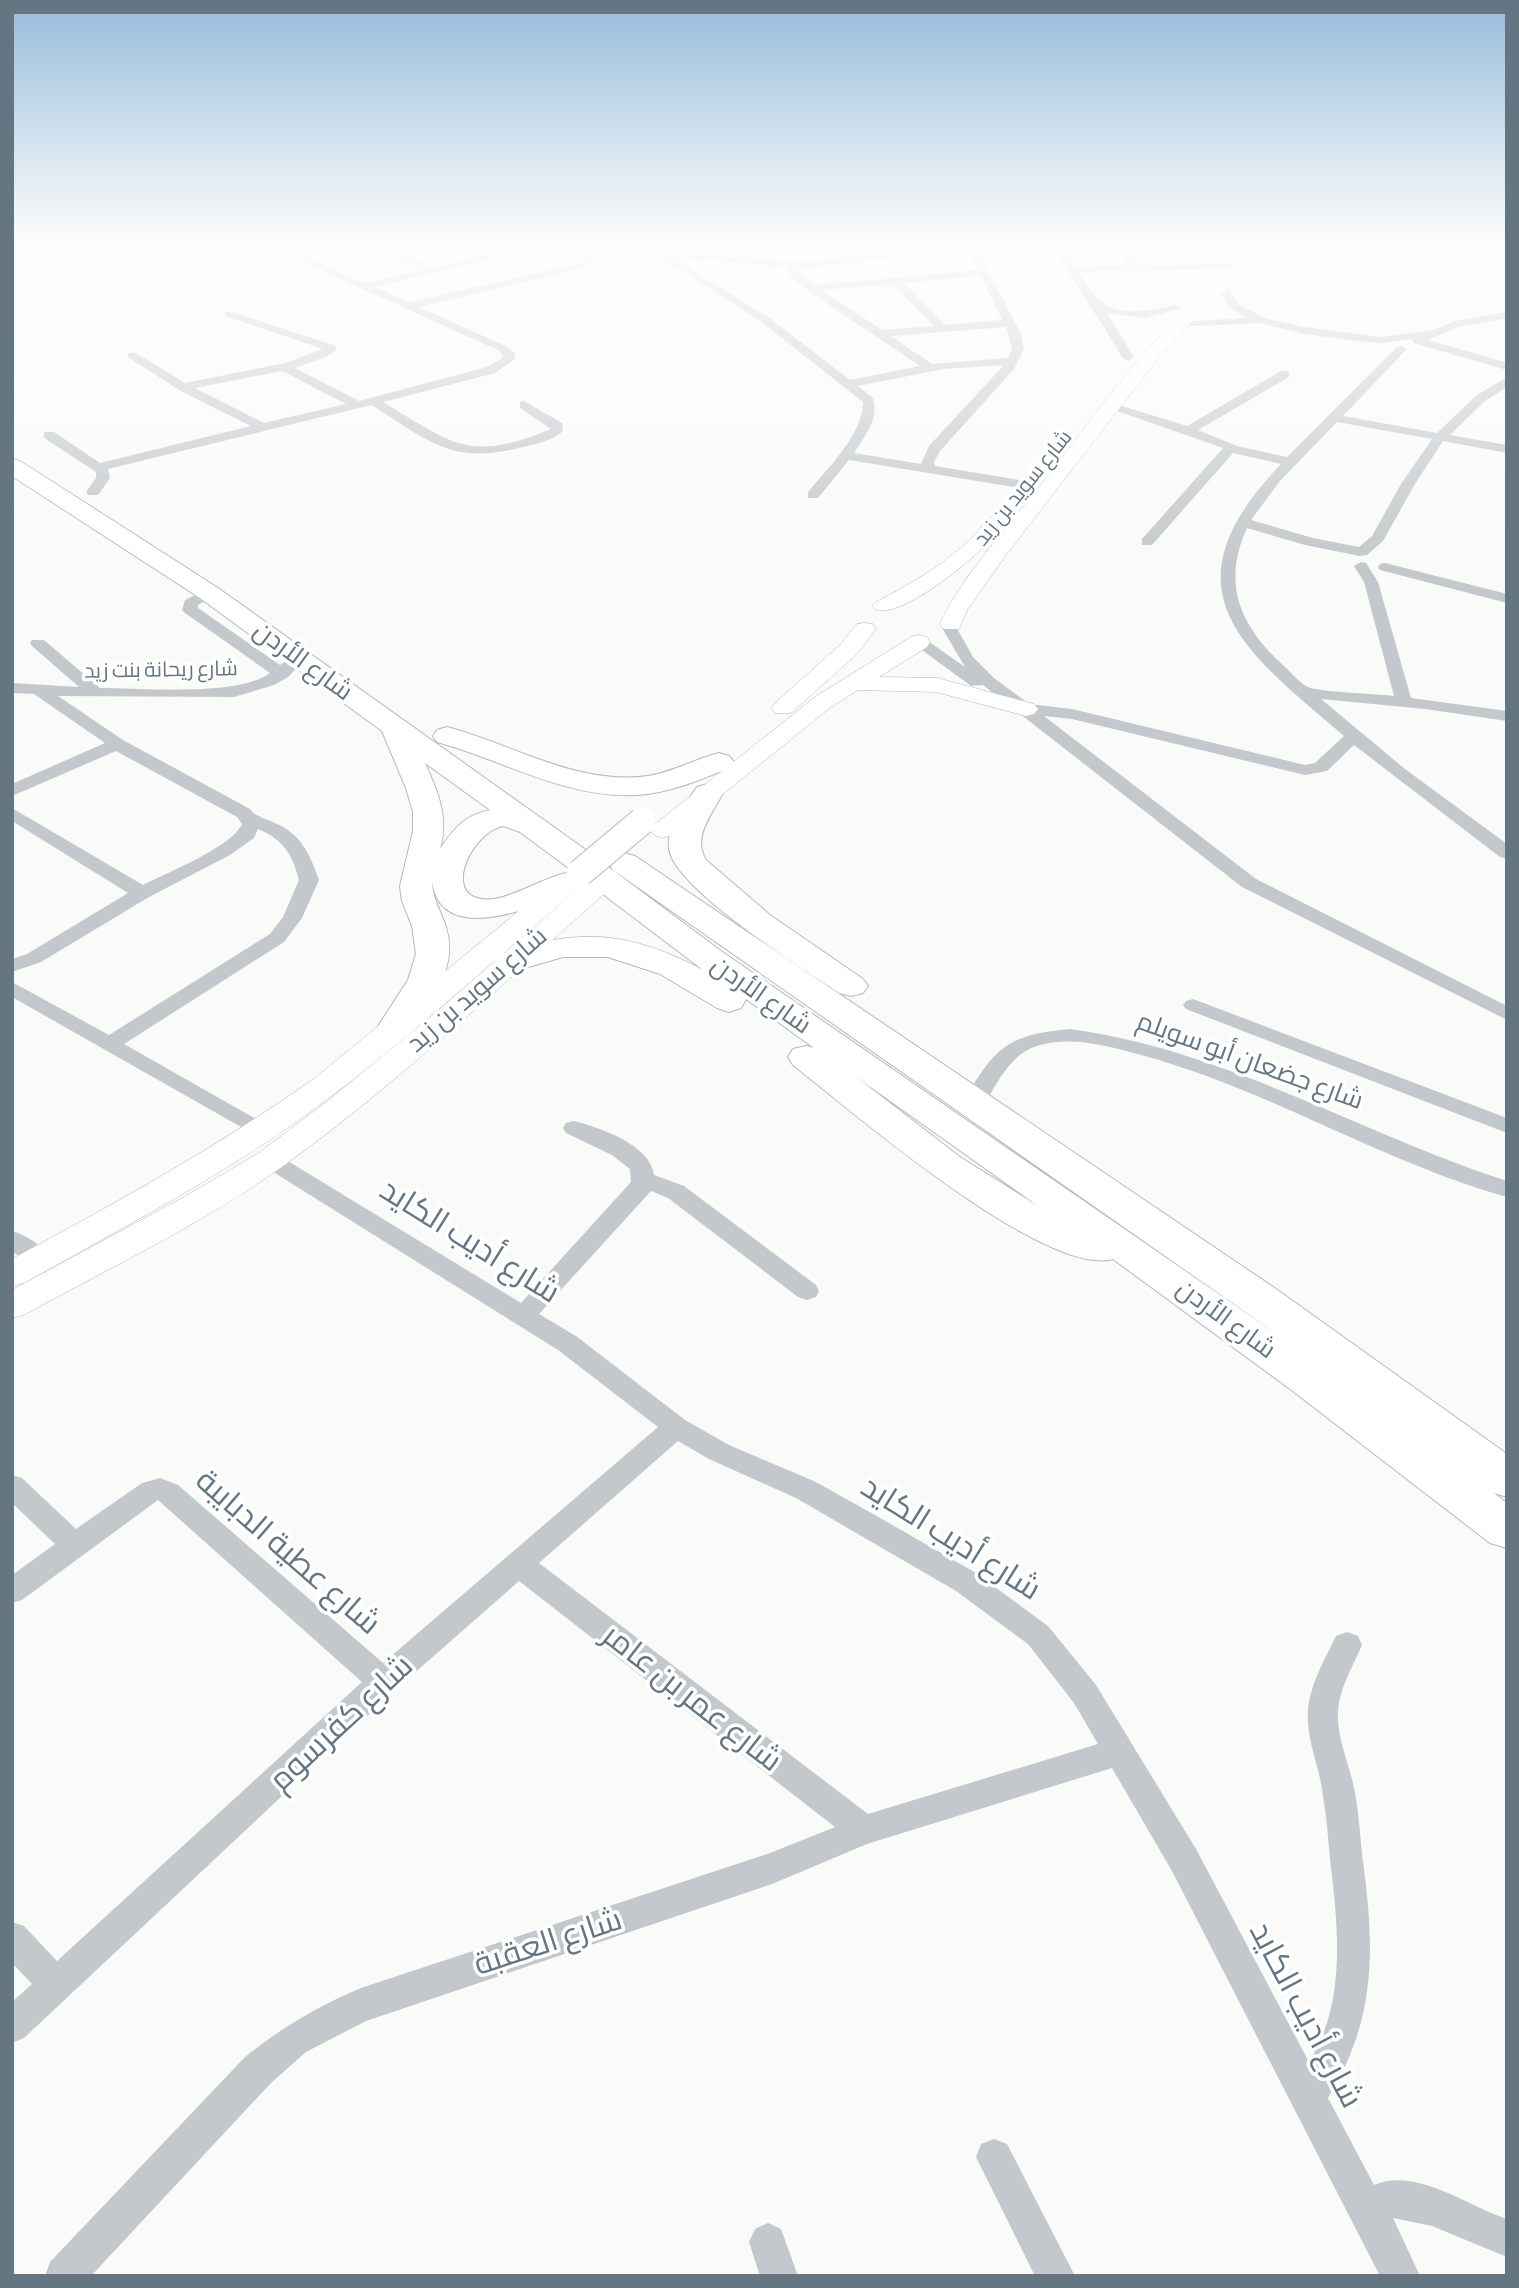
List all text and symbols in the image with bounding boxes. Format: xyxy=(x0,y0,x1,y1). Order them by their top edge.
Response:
street label: شارع سويد بن زيد xyxy=(970,426,1078,552)
street label: شارع الأردن xyxy=(247,616,358,708)
street label: شارع ريحانة بنت زيد xyxy=(84,658,238,685)
street label: شارع سويد بن زيد xyxy=(402,923,554,1060)
street label: شارع الأردن xyxy=(705,951,816,1041)
street label: شارع جضعان أبو سويلم xyxy=(1132,1003,1368,1118)
street label: شارع أديب الكايد xyxy=(372,1169,568,1313)
street label: شارع الأردن xyxy=(1170,1274,1281,1366)
street label: شارع عطية الدبايبة xyxy=(187,1464,386,1644)
street label: شارع أديب الكايد xyxy=(853,1466,1049,1610)
street label: شارع عمر بن عامر xyxy=(592,1617,788,1781)
street label: شارع كفرسوم xyxy=(263,1649,422,1801)
street label: شارع العقبة xyxy=(470,1903,627,1986)
street label: شارع أديب الكايد xyxy=(1239,1915,1373,2115)

